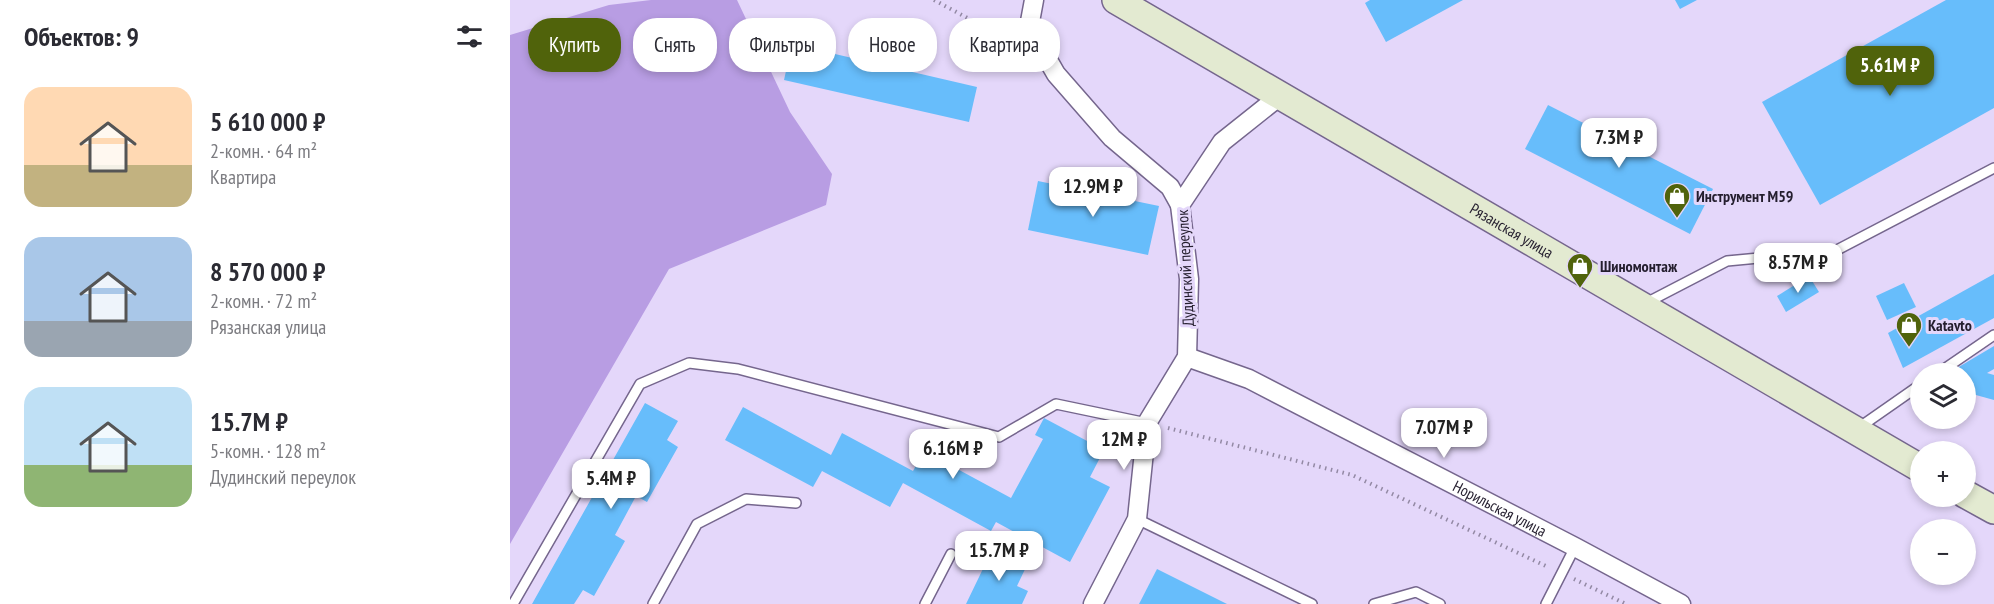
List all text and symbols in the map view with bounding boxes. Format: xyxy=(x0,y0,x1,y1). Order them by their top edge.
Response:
chip: Купить xyxy=(528,18,621,72)
chip: Снять xyxy=(633,18,717,72)
chip: Фильтры xyxy=(729,18,836,72)
chip: Новое xyxy=(848,18,937,72)
chip: Квартира xyxy=(949,18,1060,72)
text: Объектов: 9 xyxy=(24,20,139,53)
icon: filters xyxy=(453,20,486,53)
pin: 5.61M ₽ xyxy=(1835,46,1945,97)
text: 5.61M ₽ xyxy=(1860,52,1920,78)
text: 5 610 000 ₽ xyxy=(210,105,325,138)
icon: home xyxy=(72,111,144,183)
pin: 7.3M ₽ xyxy=(1570,118,1668,169)
text: 7.3M ₽ xyxy=(1595,124,1643,150)
text: 2-комн. · 64 m² xyxy=(210,138,317,164)
text: Квартира xyxy=(210,164,276,190)
pin: 12.9M ₽ xyxy=(1038,167,1148,218)
text: 12.9M ₽ xyxy=(1063,173,1123,199)
shop icon: Инструмент М59 xyxy=(1662,181,1692,219)
place label: Инструмент М59 xyxy=(1696,186,1793,206)
street label: Рязанская улица xyxy=(1467,198,1557,262)
street label: Дудинский переулок xyxy=(1172,208,1198,327)
pin: 8.57M ₽ xyxy=(1743,243,1853,294)
text: 8.57M ₽ xyxy=(1768,249,1828,275)
shop icon: Шиномонтаж xyxy=(1565,251,1595,289)
text: 8 570 000 ₽ xyxy=(210,255,325,288)
place label: Шиномонтаж xyxy=(1600,256,1678,276)
icon: home xyxy=(72,261,144,333)
text: 2-комн. · 72 m² xyxy=(210,288,317,314)
shop icon: Katavto xyxy=(1894,310,1924,348)
text: Рязанская улица xyxy=(210,314,326,340)
place label: Katavto xyxy=(1928,315,1972,335)
map controls xyxy=(1910,363,1976,585)
button: layers xyxy=(1910,363,1976,429)
text: 15.7M ₽ xyxy=(210,405,288,438)
pin: 7.07M ₽ xyxy=(1389,408,1499,459)
icon: home xyxy=(72,411,144,483)
text: 7.07M ₽ xyxy=(1415,414,1473,440)
pin: 12M ₽ xyxy=(1082,420,1166,471)
text: 12M ₽ xyxy=(1101,426,1147,452)
pin: 6.16M ₽ xyxy=(898,429,1008,480)
text: 6.16M ₽ xyxy=(923,435,983,461)
text: 5-комн. · 128 m² xyxy=(210,438,326,464)
button: + xyxy=(1910,441,1976,507)
pin: 5.4M ₽ xyxy=(562,459,660,510)
text: Дудинский переулок xyxy=(210,464,356,490)
text: 5.4M ₽ xyxy=(586,465,636,491)
street label: Норильская улица xyxy=(1450,476,1550,541)
button: − xyxy=(1910,519,1976,585)
pin: 15.7M ₽ xyxy=(944,531,1054,582)
text: 15.7M ₽ xyxy=(969,537,1029,563)

